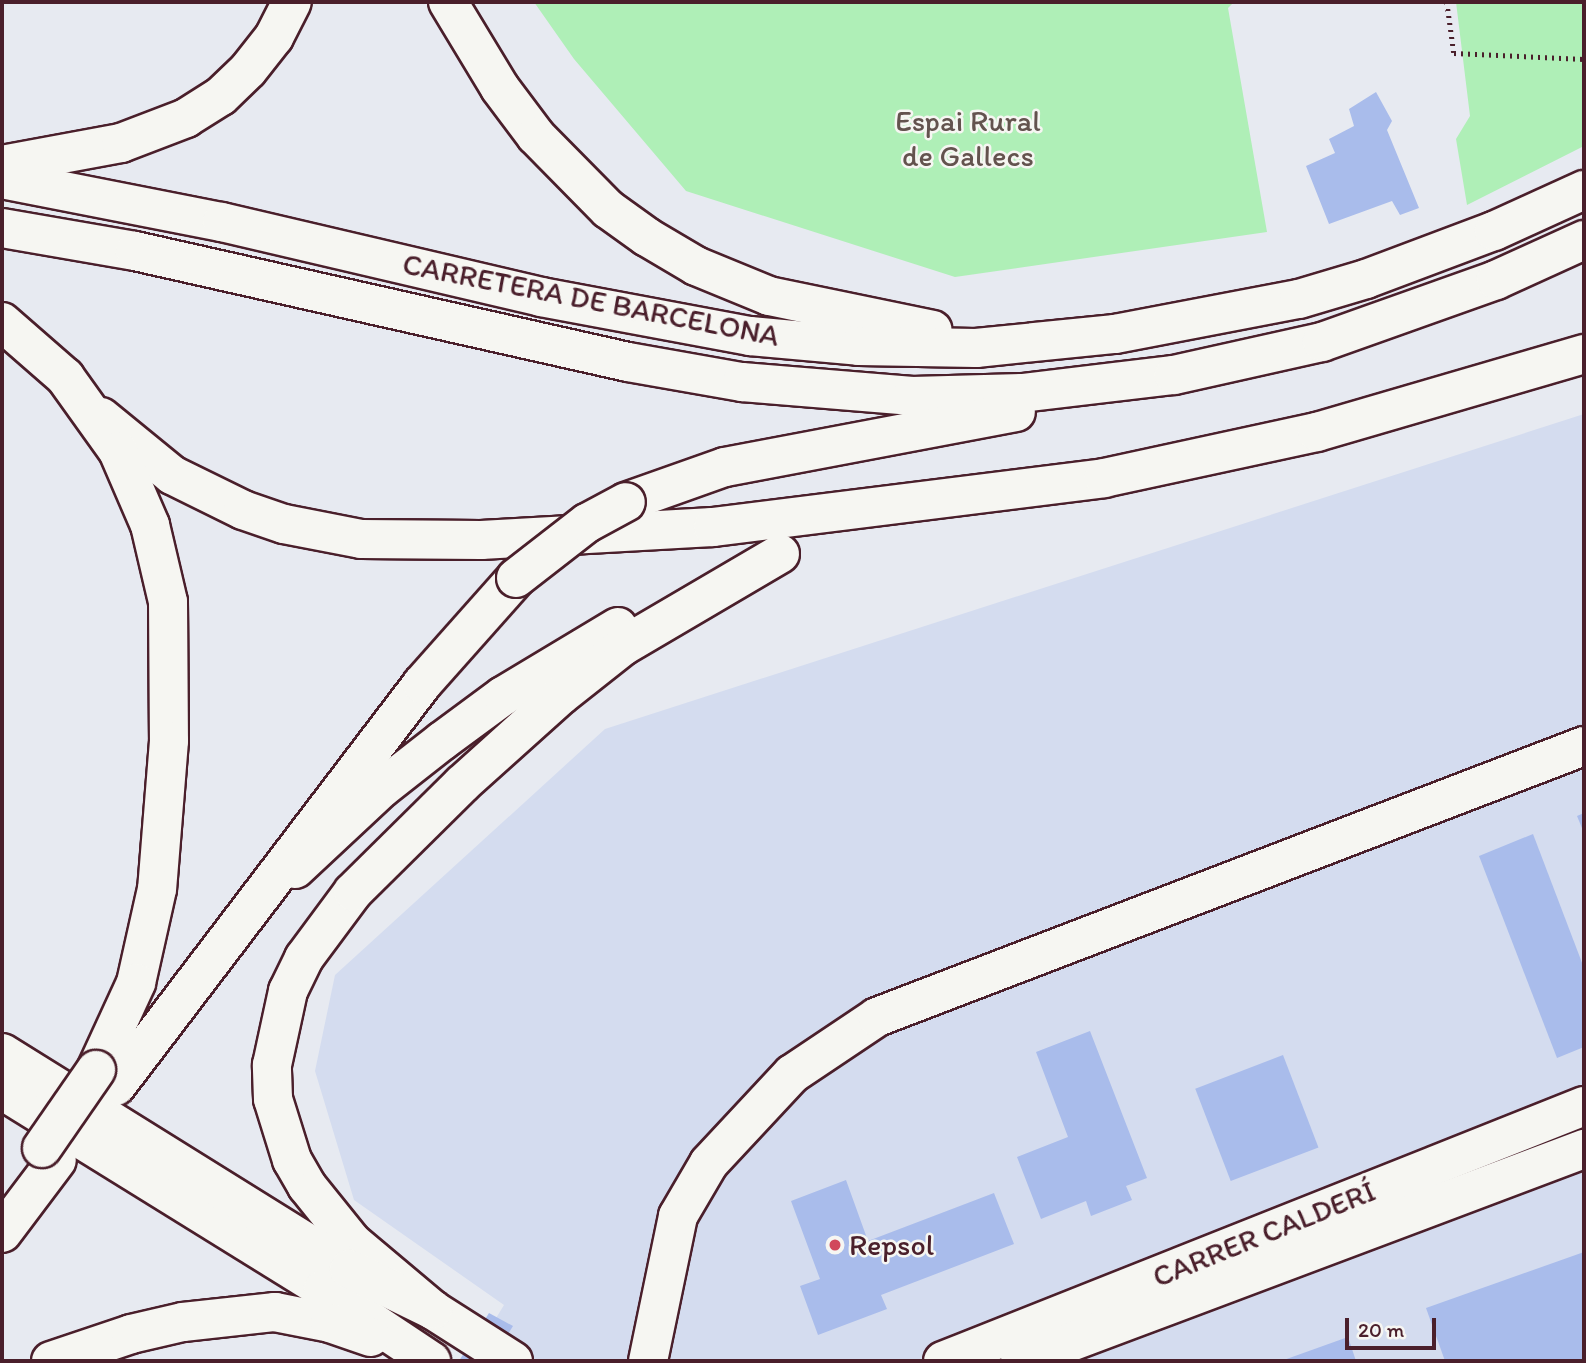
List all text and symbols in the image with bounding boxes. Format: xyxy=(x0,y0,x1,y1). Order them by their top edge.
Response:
park label: Espai Rural de Gallecs xyxy=(896,103,1040,174)
street label: CARRETERA DE BARCELONA xyxy=(400,246,782,354)
street label: CARRER CALDERÍ xyxy=(1147,1173,1381,1295)
place label: Repsol xyxy=(849,1227,934,1263)
marker: Repsol xyxy=(827,1237,843,1253)
scale bar xyxy=(1348,1304,1439,1348)
text: 20 m xyxy=(1358,1317,1404,1342)

